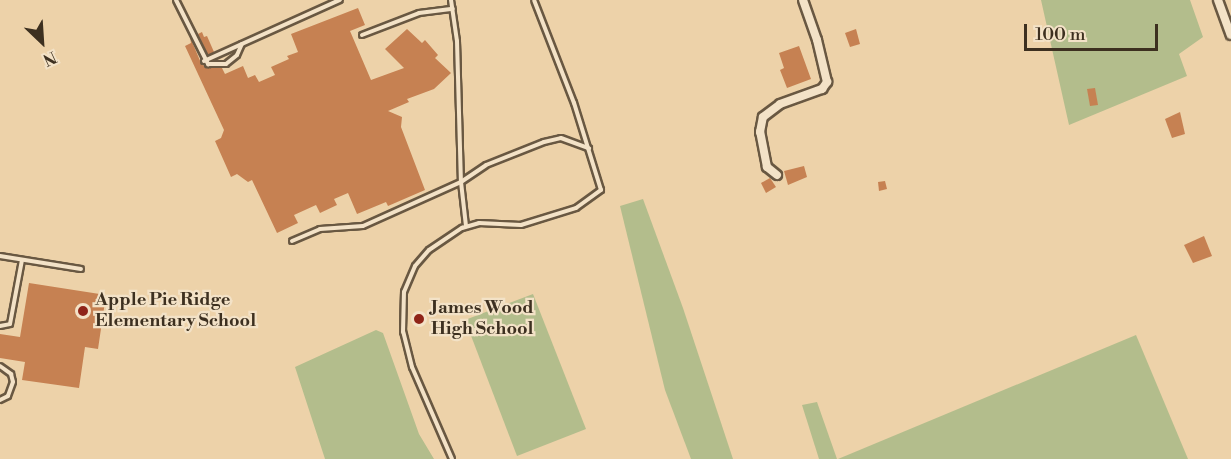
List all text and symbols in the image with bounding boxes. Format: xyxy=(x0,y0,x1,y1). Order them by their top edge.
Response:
north arrow xyxy=(12,12,72,72)
scale bar xyxy=(1027,12,1160,50)
text: 100 m xyxy=(1035,23,1086,46)
text: N xyxy=(40,47,60,70)
place label: Apple Pie Ridge Elementary School xyxy=(95,290,256,332)
place label: James Wood High School xyxy=(431,298,534,340)
marker: Apple Pie Ridge Elementary School xyxy=(76,304,90,318)
marker: James Wood High School xyxy=(412,312,426,326)

